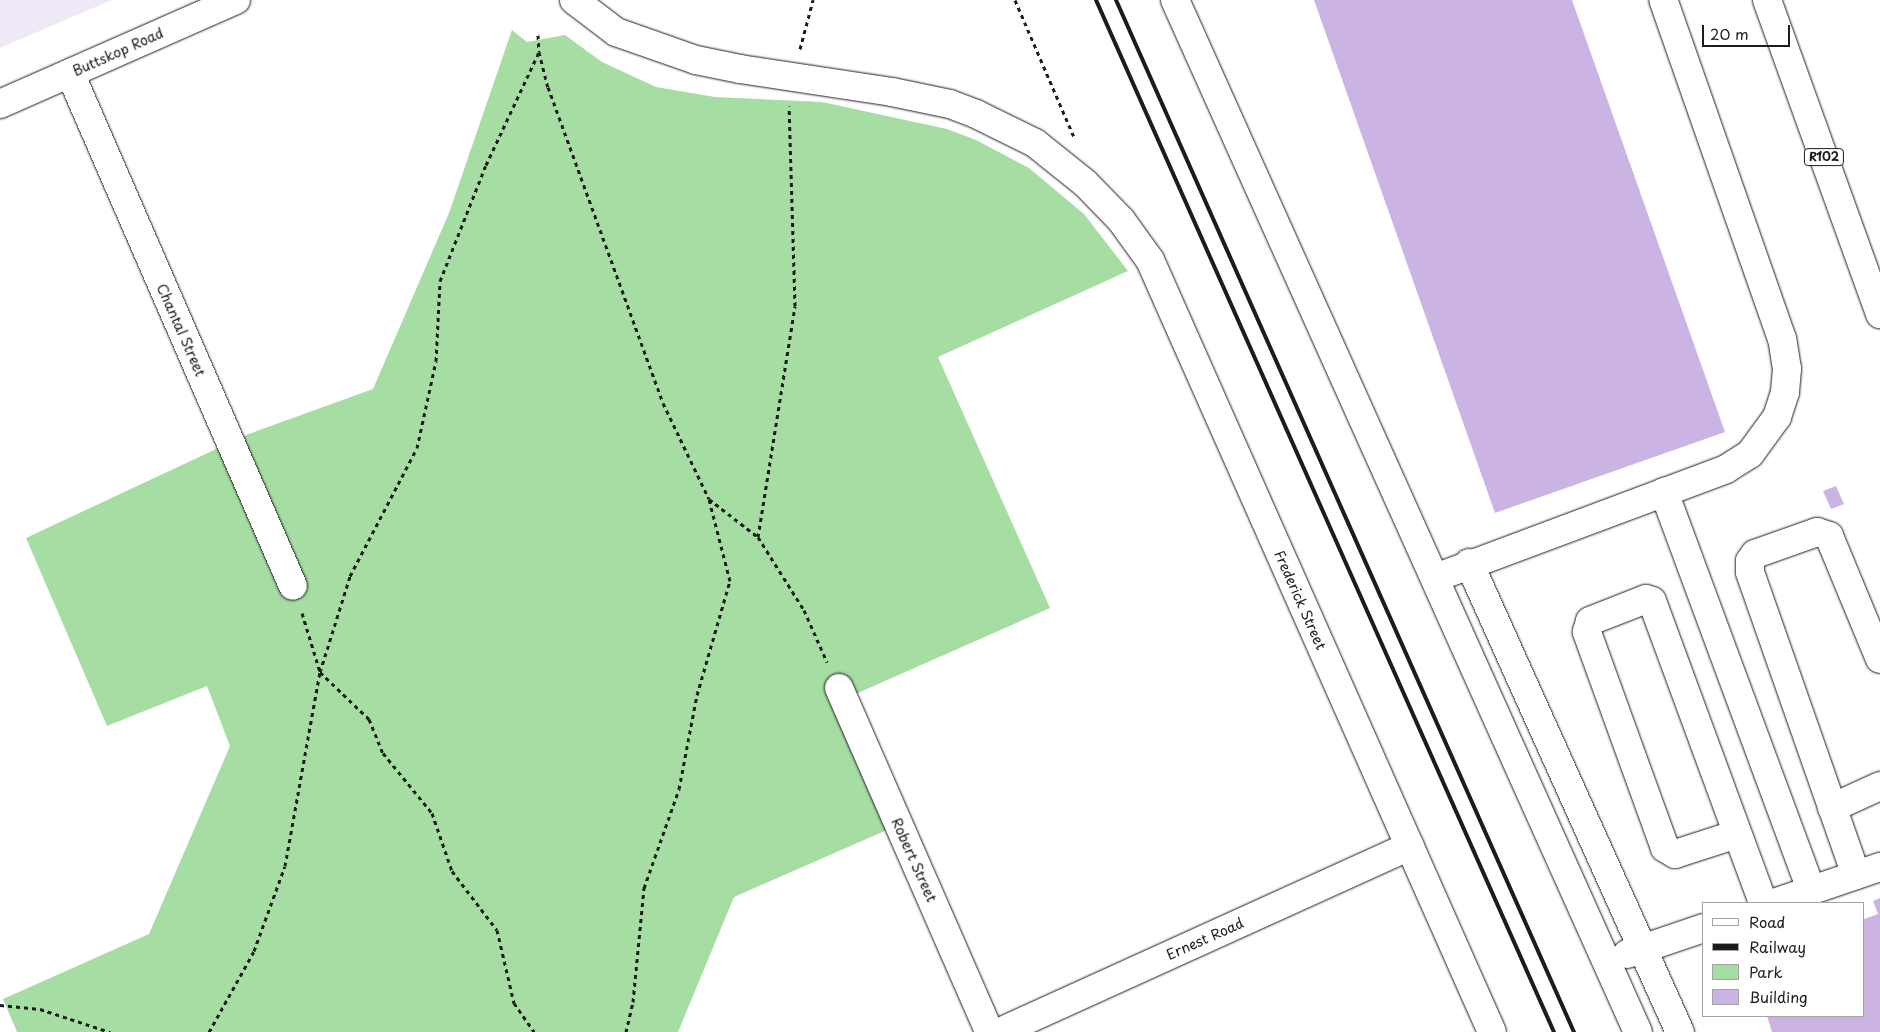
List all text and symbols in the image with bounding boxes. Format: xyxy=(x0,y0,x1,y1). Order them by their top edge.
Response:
scale bar xyxy=(1705,15,1792,47)
text: 20 m xyxy=(1710,22,1749,45)
street label: Buttskop Road xyxy=(70,24,166,80)
road number: R102 xyxy=(1803,148,1845,166)
street label: Chantal Street xyxy=(153,280,209,380)
street label: Frederick Street xyxy=(1270,547,1330,653)
street label: Robert Street xyxy=(888,815,940,905)
legend xyxy=(1702,902,1865,1017)
text: Road xyxy=(1749,910,1785,933)
street label: Ernest Road xyxy=(1164,915,1246,963)
text: Railway xyxy=(1749,935,1806,958)
text: Park xyxy=(1749,960,1783,983)
text: Building xyxy=(1749,985,1808,1008)

